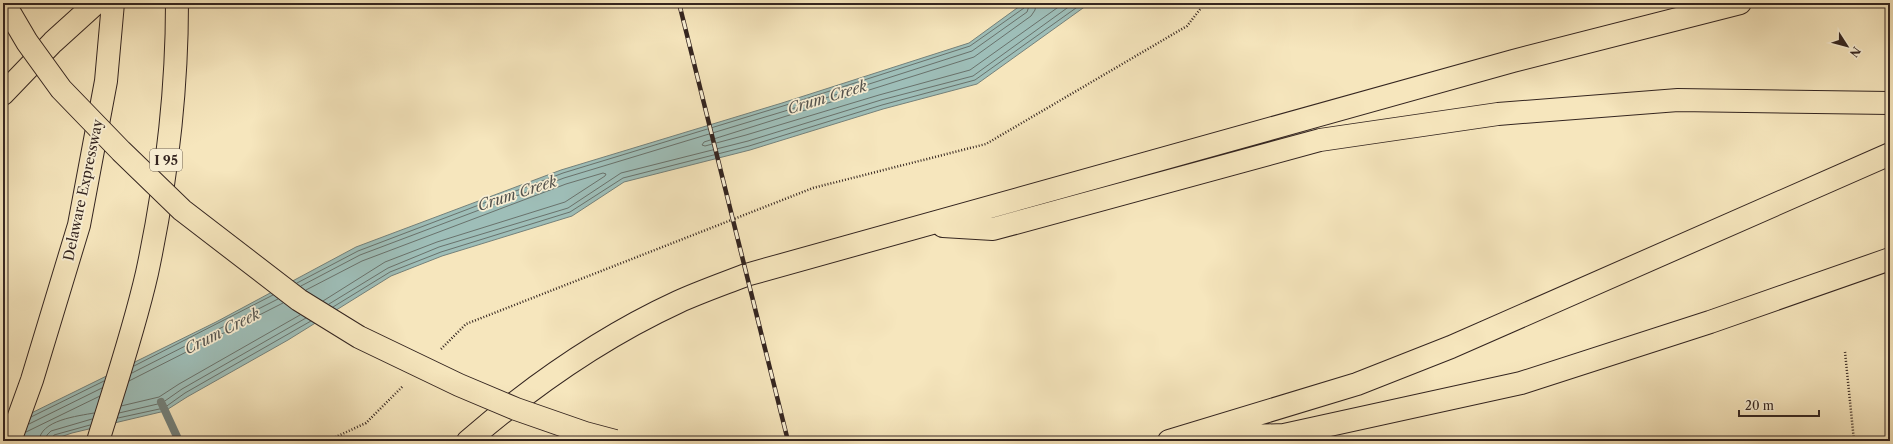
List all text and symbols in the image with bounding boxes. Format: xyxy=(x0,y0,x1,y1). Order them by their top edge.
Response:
north arrow xyxy=(1827,26,1867,66)
text: N xyxy=(1846,44,1864,60)
water label: Crum Creek xyxy=(785,76,869,118)
street label: Delaware Expressway xyxy=(59,117,107,262)
road number: I 95 xyxy=(150,149,182,171)
water label: Crum Creek xyxy=(475,171,559,215)
water label: Crum Creek xyxy=(181,304,263,358)
scale bar xyxy=(1739,392,1819,418)
text: 20 m xyxy=(1745,398,1774,413)

